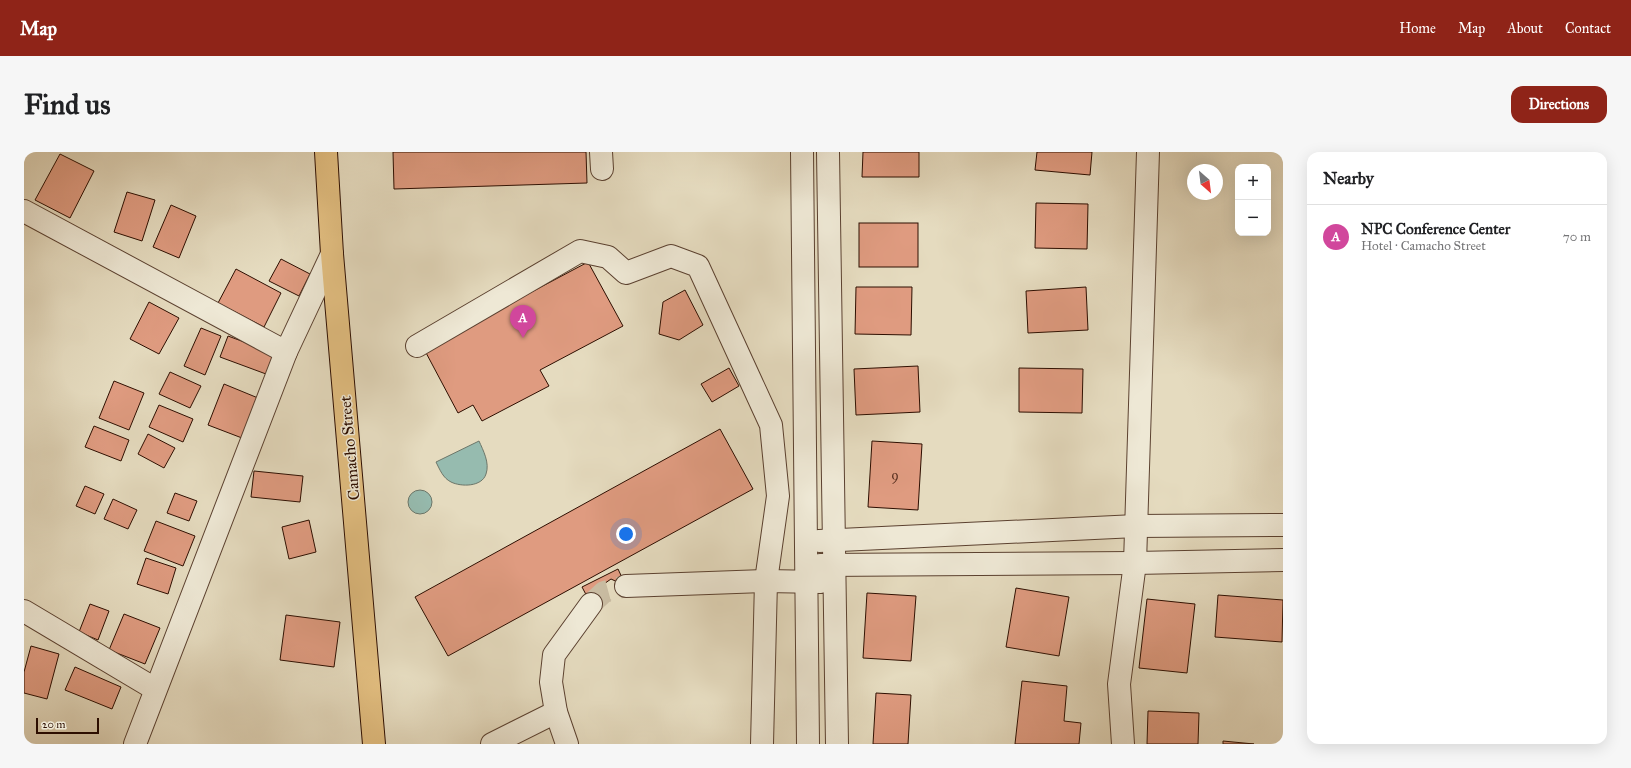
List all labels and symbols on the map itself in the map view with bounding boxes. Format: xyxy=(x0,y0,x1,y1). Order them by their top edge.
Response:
north arrow xyxy=(1187,164,1223,200)
pin: A xyxy=(510,305,536,338)
street label: Camacho Street xyxy=(335,395,364,501)
house number: 9 xyxy=(891,467,899,484)
your location xyxy=(616,524,636,544)
scale bar xyxy=(36,716,99,735)

